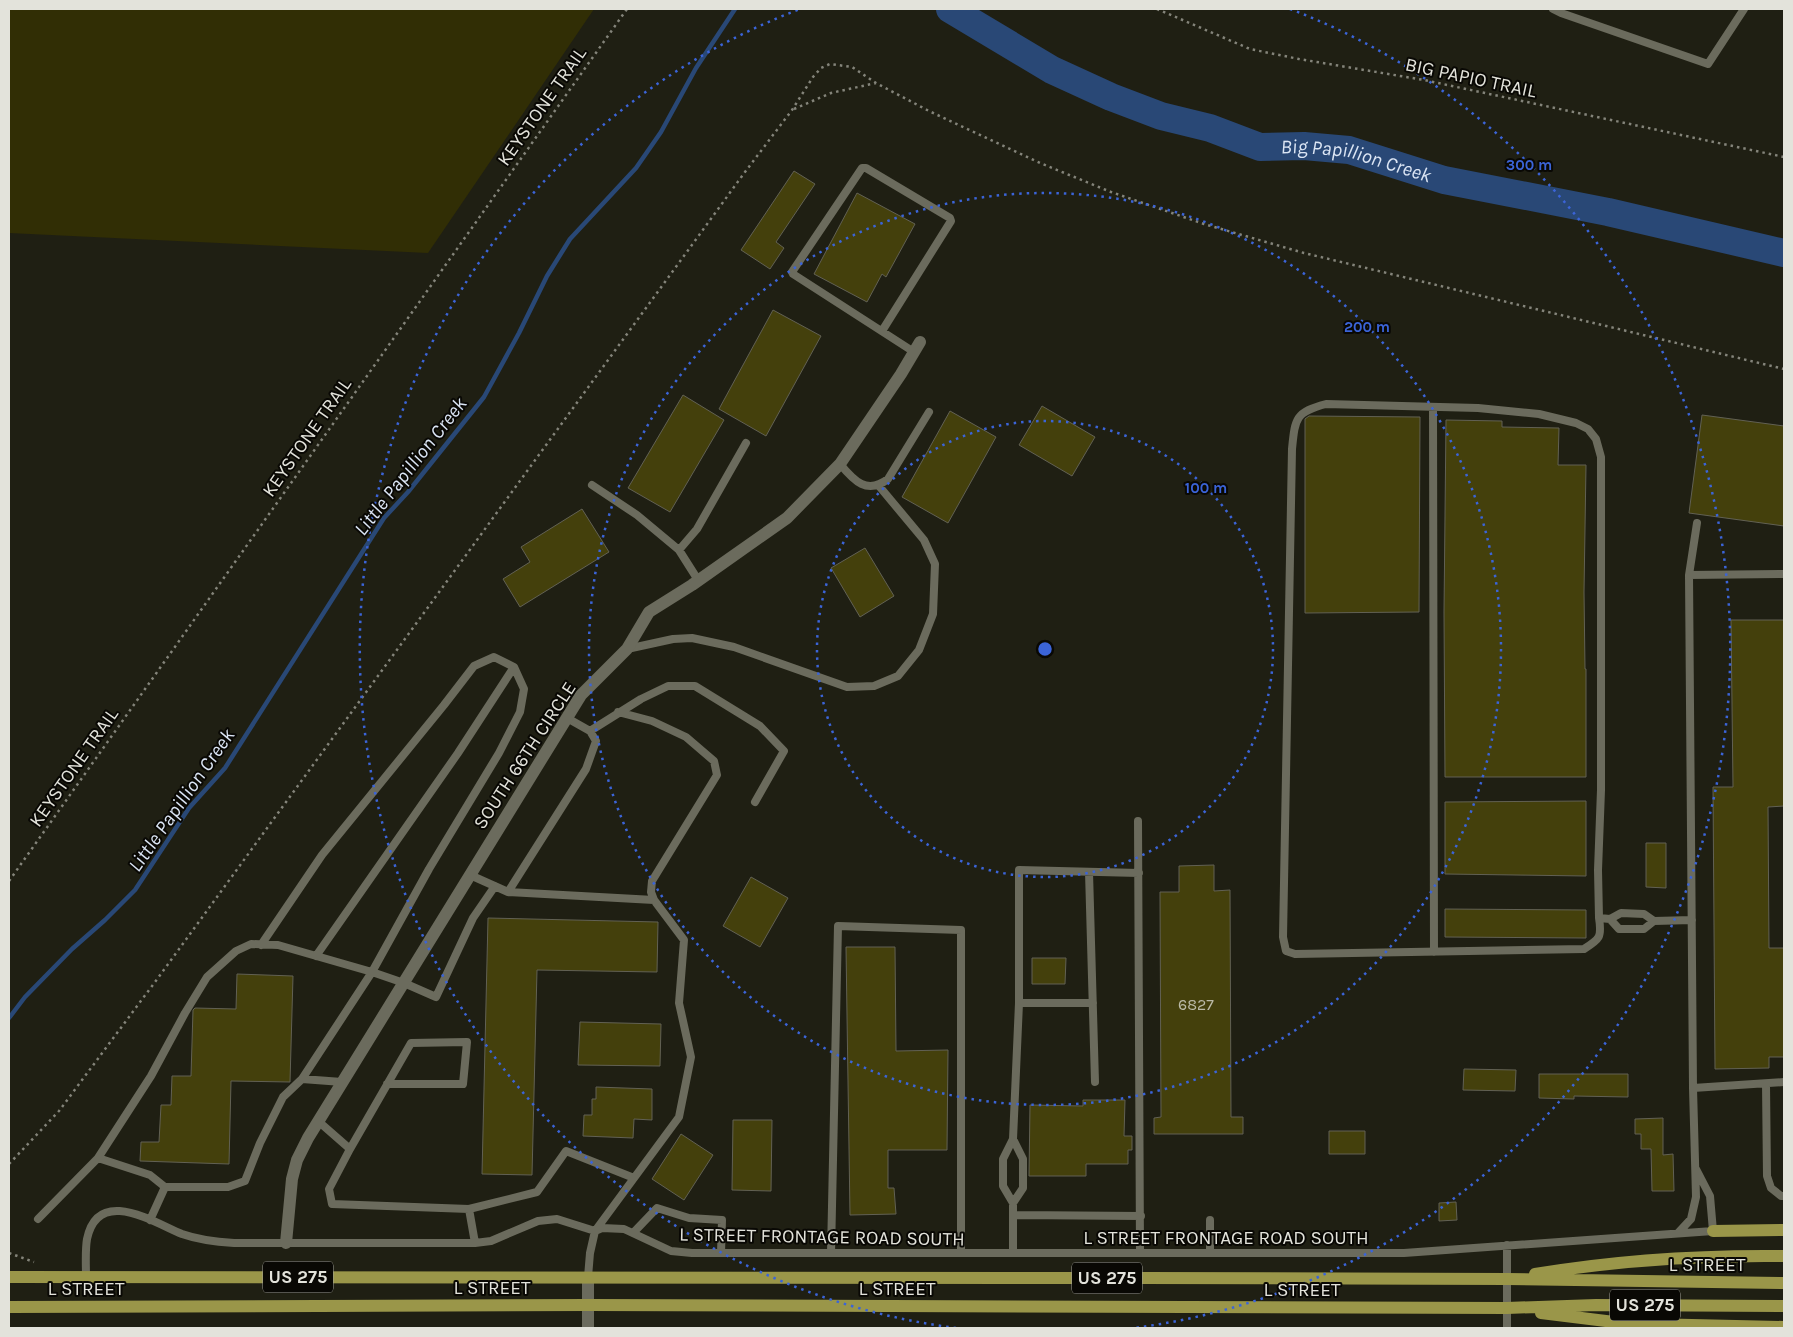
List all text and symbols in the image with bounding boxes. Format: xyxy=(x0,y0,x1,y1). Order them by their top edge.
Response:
street label: KEYSTONE TRAIL xyxy=(493,43,591,170)
street label: BIG PAPIO TRAIL xyxy=(1403,53,1538,103)
water label: Big Papillion Creek xyxy=(1280,135,1435,188)
text: 300 m xyxy=(1506,156,1552,174)
text: 200 m xyxy=(1344,318,1390,336)
street label: KEYSTONE TRAIL xyxy=(258,374,356,501)
water label: Little Papillion Creek xyxy=(349,392,472,540)
text: 100 m xyxy=(1185,479,1227,497)
centre of rings xyxy=(1036,640,1054,658)
street label: SOUTH 66TH CIRCLE xyxy=(469,678,581,833)
street label: KEYSTONE TRAIL xyxy=(25,704,123,831)
water label: Little Papillion Creek xyxy=(124,724,240,876)
house number: 6827 xyxy=(1178,995,1214,1014)
street label: L STREET FRONTAGE ROAD SOUTH xyxy=(679,1224,965,1250)
street label: L STREET FRONTAGE ROAD SOUTH xyxy=(1083,1227,1369,1249)
street label: L STREET xyxy=(1669,1254,1746,1276)
road number: US 275 xyxy=(263,1262,333,1292)
road number: US 275 xyxy=(1072,1262,1142,1294)
street label: L STREET xyxy=(454,1277,531,1299)
street label: L STREET xyxy=(48,1278,125,1300)
street label: L STREET xyxy=(859,1278,936,1300)
street label: L STREET xyxy=(1264,1279,1341,1301)
road number: US 275 xyxy=(1610,1290,1680,1320)

